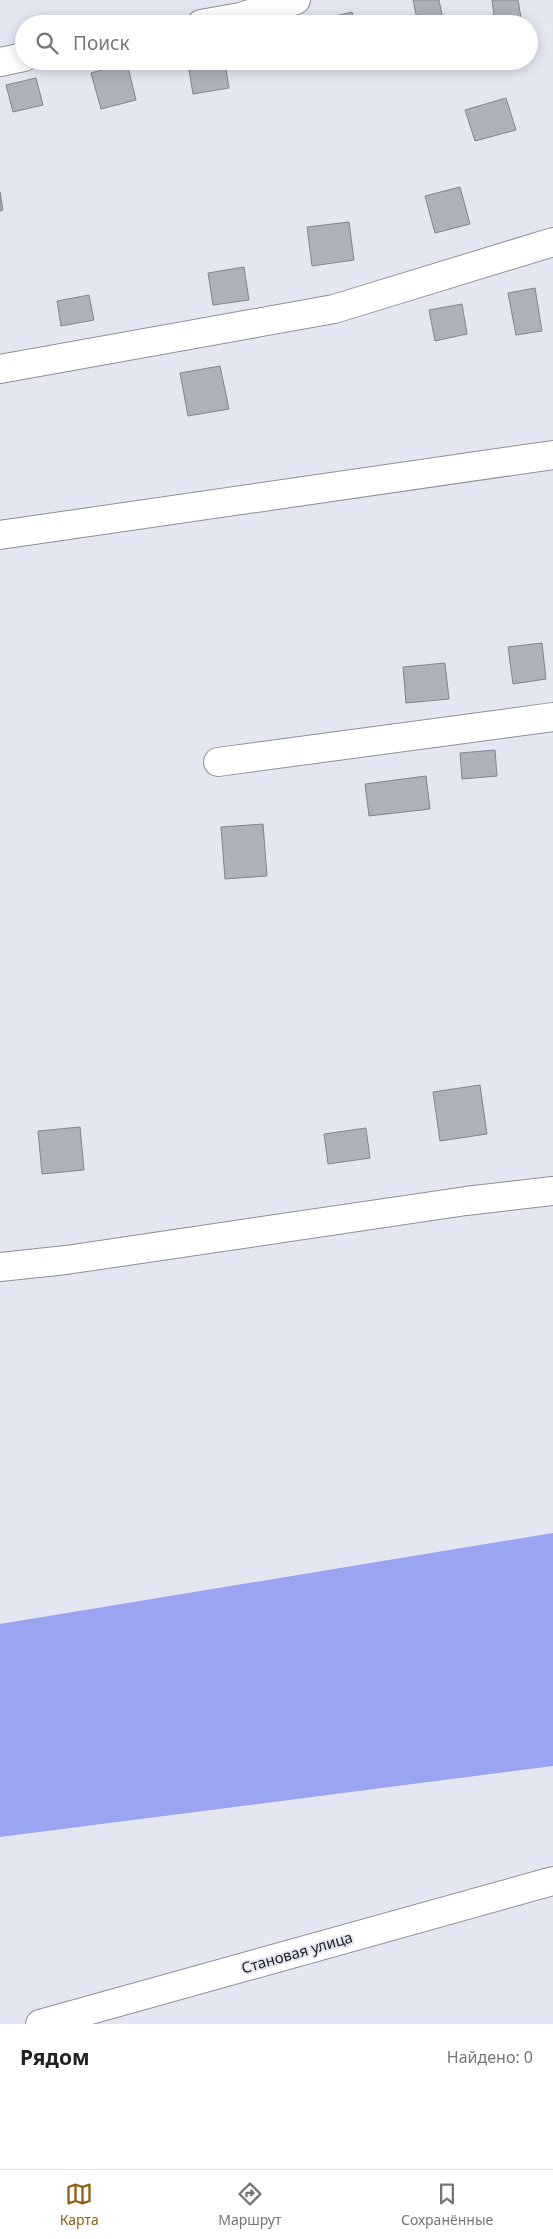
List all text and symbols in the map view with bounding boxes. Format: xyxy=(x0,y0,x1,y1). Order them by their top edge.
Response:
search box xyxy=(15,15,538,70)
icon: search xyxy=(33,29,61,57)
text: Поиск xyxy=(73,30,129,56)
street label: Становая улица xyxy=(239,1927,355,1977)
text: Рядом xyxy=(20,2043,90,2071)
text: Найдено: 0 xyxy=(447,2046,533,2068)
tab: Карта xyxy=(60,2180,99,2229)
tab: Маршрут xyxy=(218,2180,281,2229)
tab: Сохранённые xyxy=(401,2180,493,2229)

